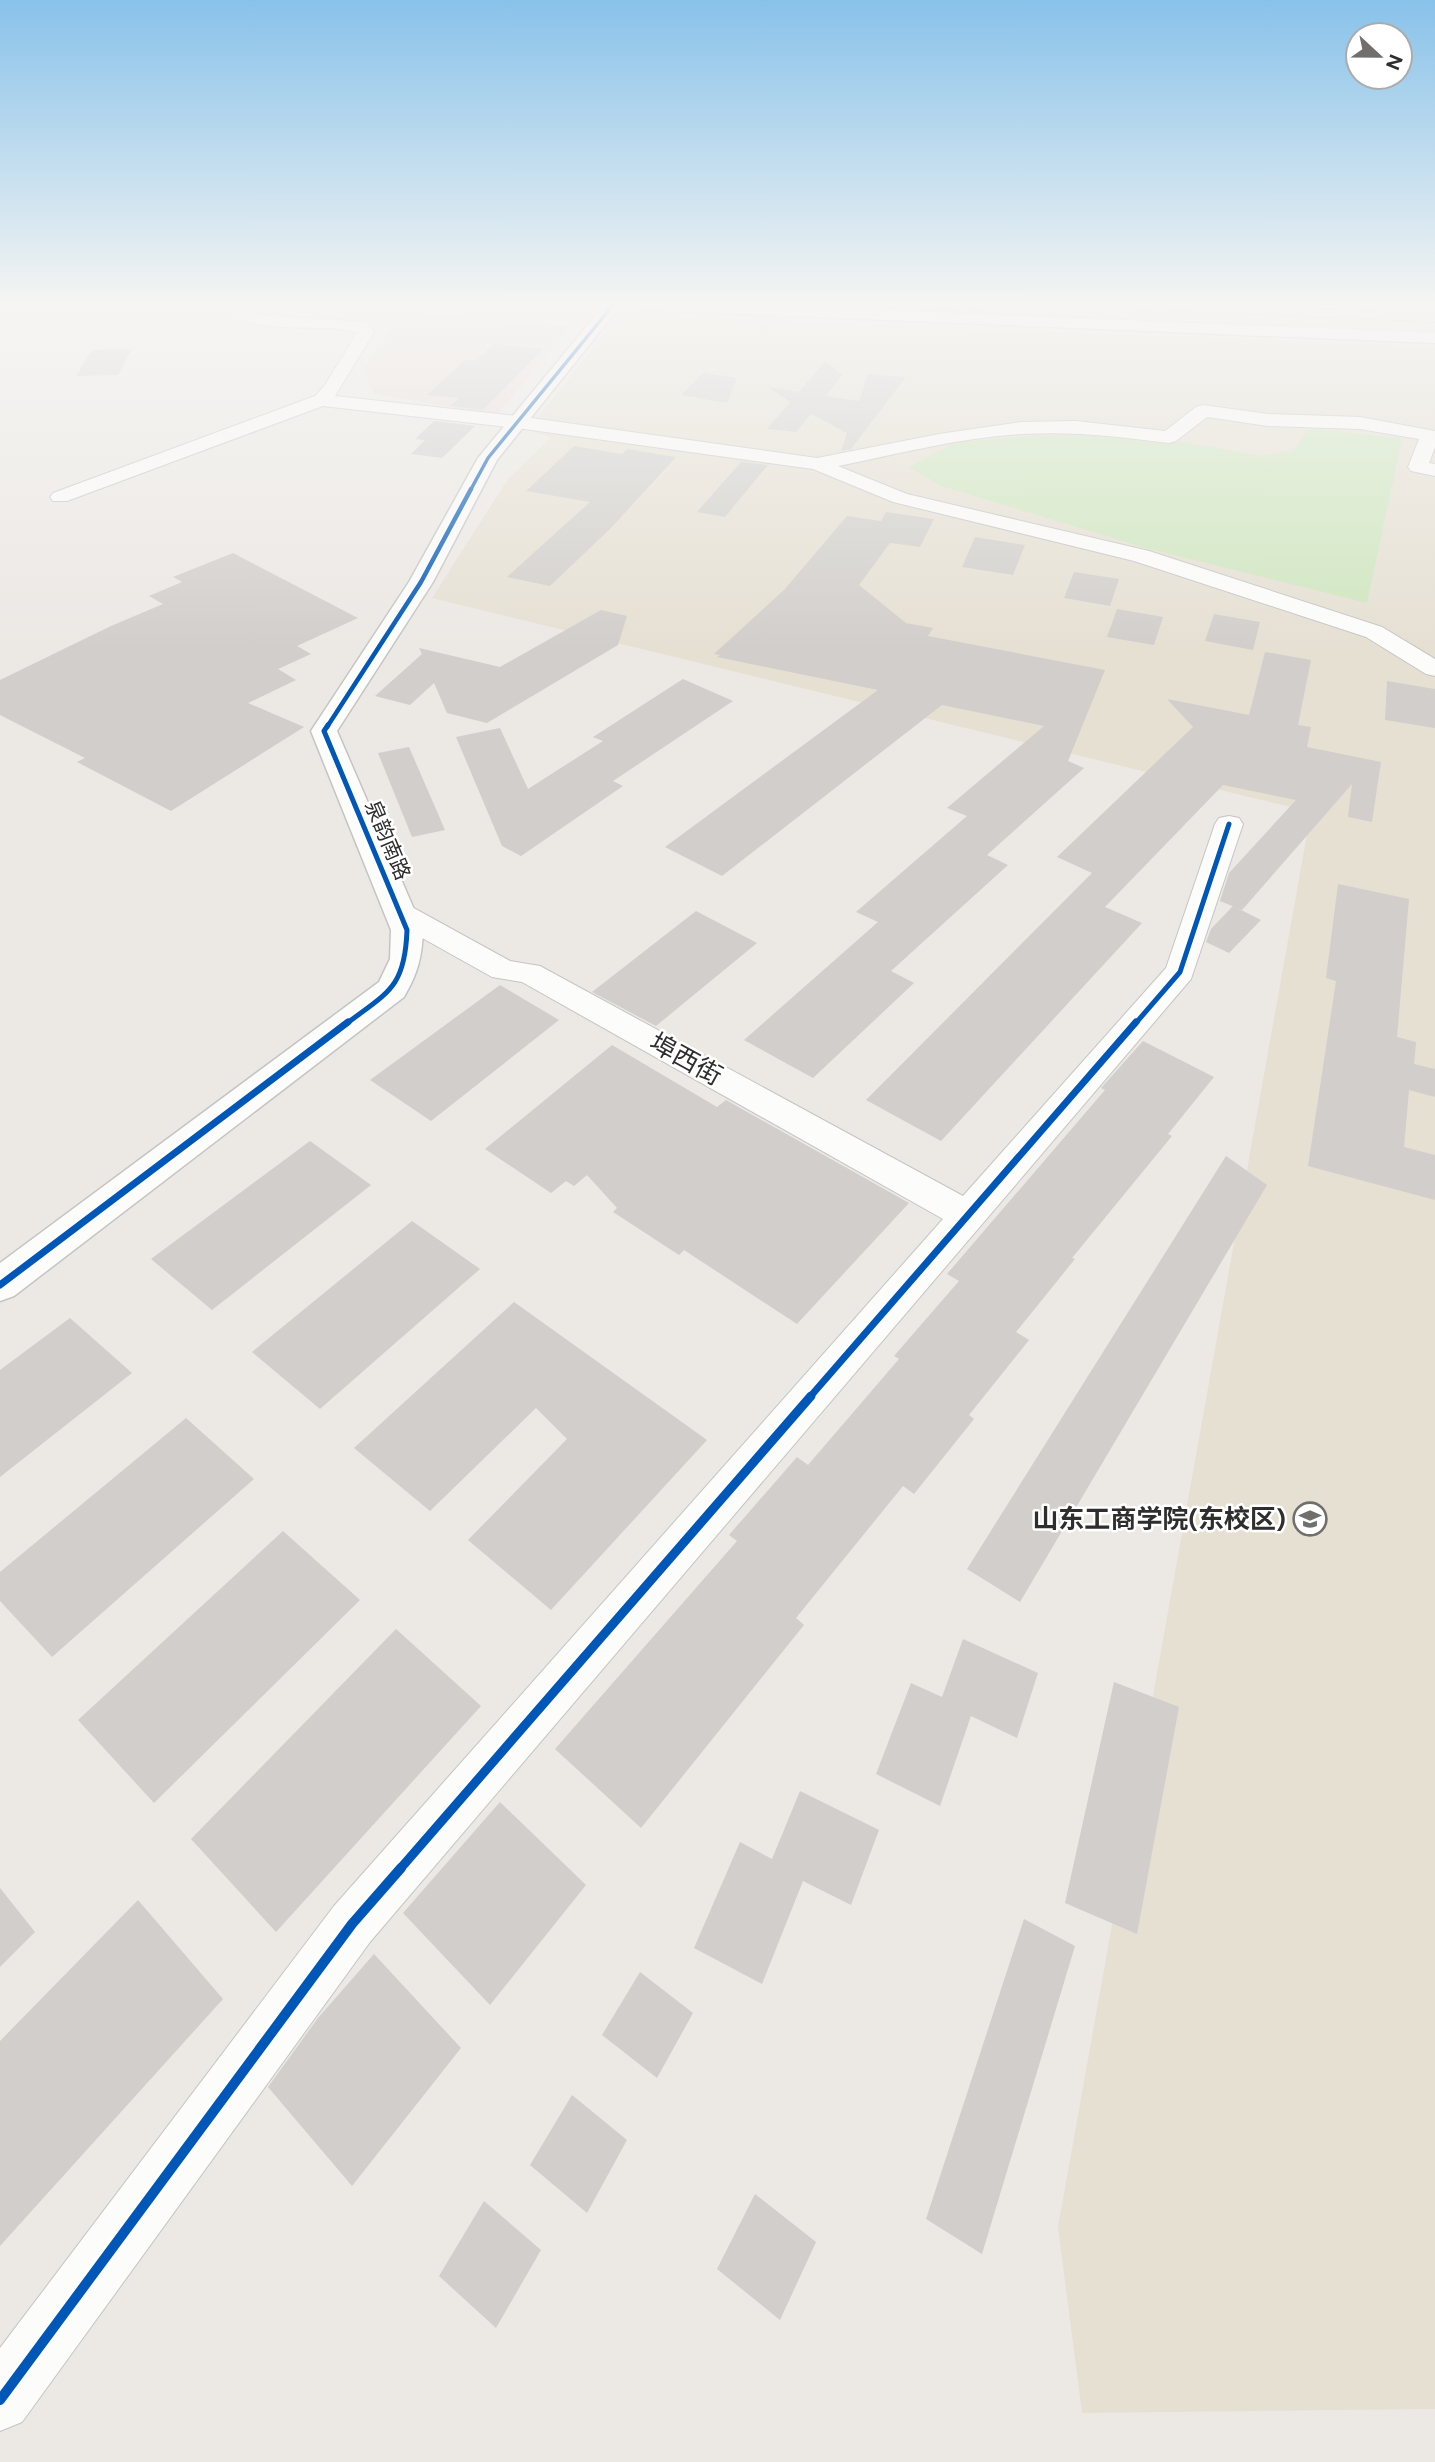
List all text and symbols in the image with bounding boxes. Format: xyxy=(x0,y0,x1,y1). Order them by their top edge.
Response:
north arrow xyxy=(1344,21,1414,91)
text: N xyxy=(1381,51,1408,73)
street label: 泉韵南路 xyxy=(360,796,416,884)
street label: 埠西街 xyxy=(644,1026,728,1092)
school or university icon: 山东工商学院(东校区) xyxy=(1291,1500,1329,1538)
place label: 山东工商学院(东校区) xyxy=(1032,1503,1286,1535)

